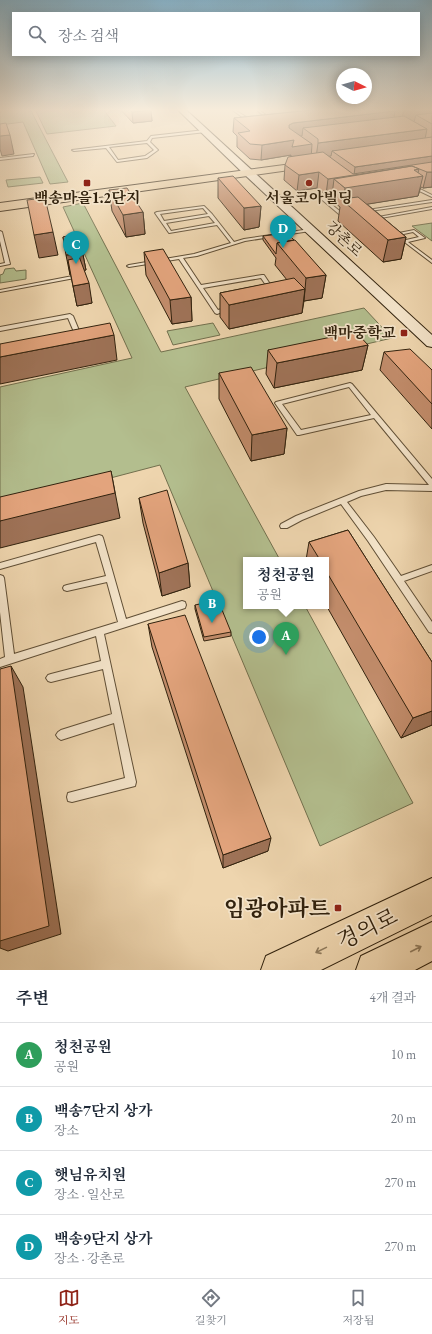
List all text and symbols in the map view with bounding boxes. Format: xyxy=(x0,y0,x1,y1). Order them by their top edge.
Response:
search box xyxy=(12,12,420,56)
icon: search xyxy=(26,23,48,45)
text: 장소 검색 xyxy=(58,26,119,45)
north arrow xyxy=(336,68,372,104)
marker: 백송마을1.2단지 xyxy=(82,178,92,188)
marker: 서울코아빌딩 xyxy=(304,178,314,188)
place label: 백송마을1.2단지 xyxy=(34,188,140,207)
place label: 서울코아빌딩 xyxy=(266,188,352,207)
pin: D xyxy=(270,215,296,248)
street label: 강촌로 xyxy=(322,217,367,261)
pin: C xyxy=(63,231,89,264)
place label: 백마중학교 xyxy=(324,323,397,342)
marker: 백마중학교 xyxy=(399,328,409,338)
popup xyxy=(243,557,329,609)
text: 청천공원 xyxy=(257,565,315,584)
text: 공원 xyxy=(257,586,282,603)
pin: B xyxy=(199,590,225,623)
pin: A xyxy=(273,622,299,655)
your location xyxy=(249,627,269,647)
place label: 임광아파트 xyxy=(224,894,331,923)
street label: 경의로 xyxy=(332,901,402,955)
marker: 임광아파트 xyxy=(333,903,343,913)
one-way arrow xyxy=(410,945,422,952)
one-way arrow xyxy=(316,947,328,954)
text: 주변 xyxy=(16,987,49,1009)
text: 4개 결과 xyxy=(369,989,416,1006)
text: 청천공원 xyxy=(54,1037,112,1056)
text: A xyxy=(24,1046,34,1063)
text: 10 m xyxy=(391,1046,416,1063)
text: 공원 xyxy=(54,1058,79,1075)
text: 백송7단지 상가 xyxy=(54,1101,152,1120)
text: B xyxy=(25,1110,33,1127)
text: 20 m xyxy=(391,1110,416,1127)
text: 장소 xyxy=(54,1122,79,1139)
text: 햇님유치원 xyxy=(54,1165,126,1184)
text: C xyxy=(24,1174,34,1191)
text: 270 m xyxy=(385,1174,416,1191)
text: 장소 · 일산로 xyxy=(54,1186,125,1203)
text: 백송9단지 상가 xyxy=(54,1229,152,1248)
text: D xyxy=(24,1238,34,1255)
text: 270 m xyxy=(385,1238,416,1255)
text: 장소 · 강촌로 xyxy=(54,1250,125,1267)
tab: 지도 xyxy=(58,1287,80,1327)
tab: 길찾기 xyxy=(195,1287,227,1327)
tab: 저장됨 xyxy=(342,1287,374,1327)

